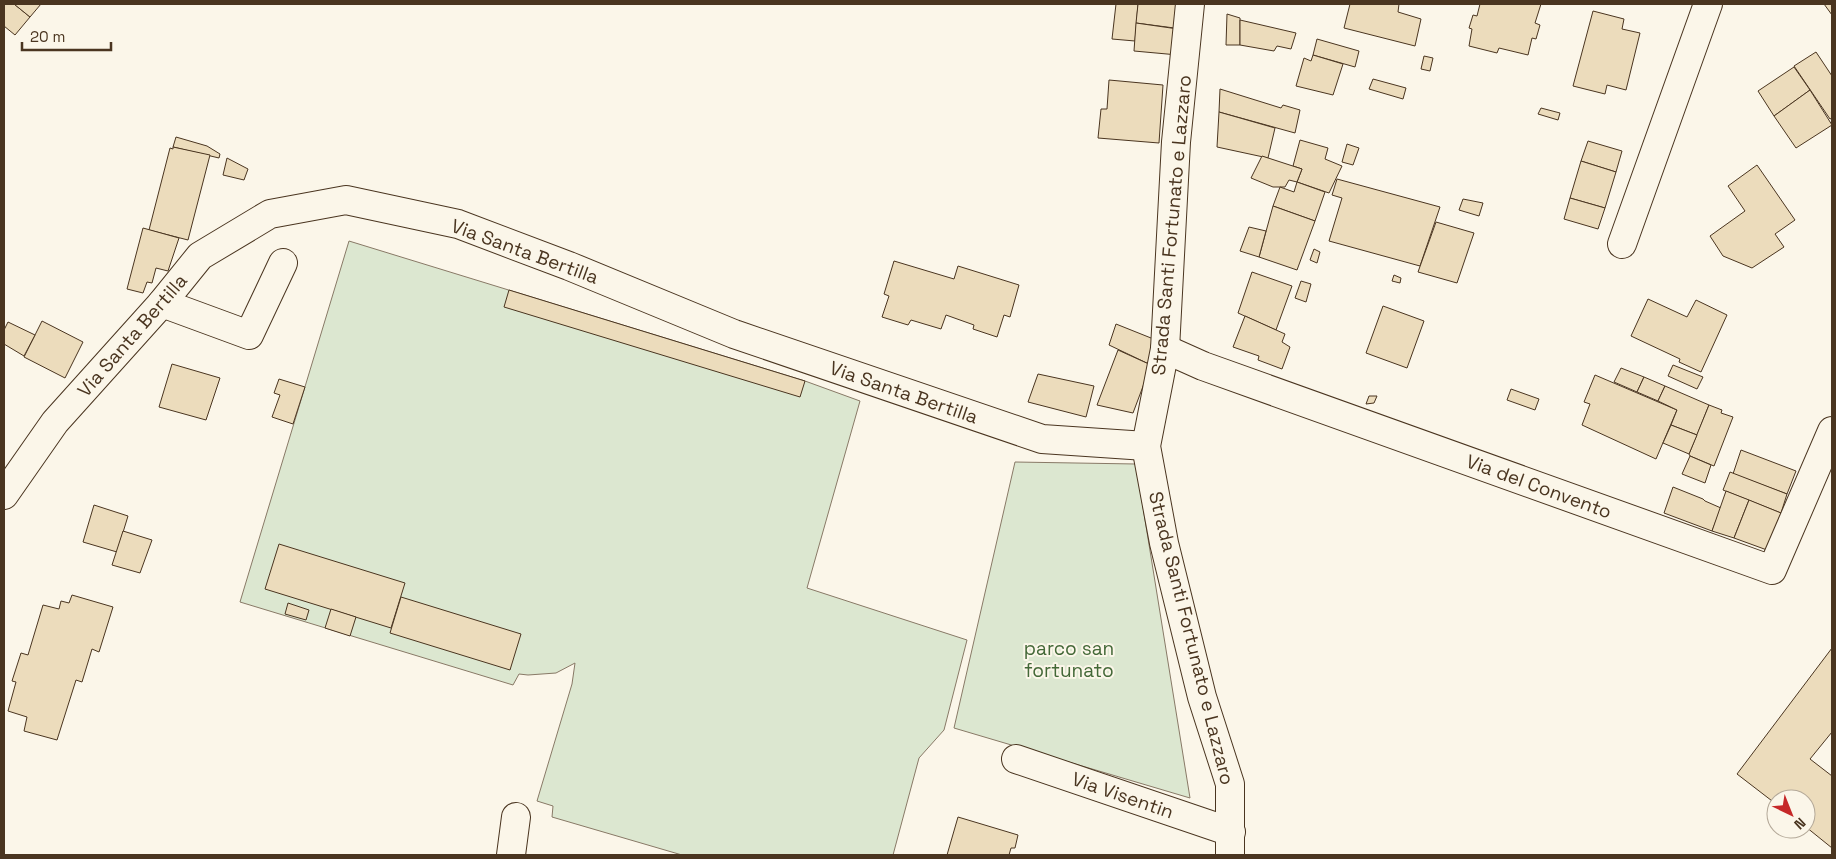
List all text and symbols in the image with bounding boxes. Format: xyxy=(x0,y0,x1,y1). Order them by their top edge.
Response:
scale bar xyxy=(22,20,111,52)
text: 20 m xyxy=(30,27,65,46)
street label: Strada Santi Fortunato e Lazzaro xyxy=(1146,74,1197,376)
street label: Via Santa Bertilla xyxy=(448,213,602,290)
street label: Via Santa Bertilla xyxy=(72,268,193,402)
street label: Via Santa Bertilla xyxy=(826,355,981,430)
street label: Via del Convento xyxy=(1463,449,1615,524)
street label: Strada Santi Fortunato e Lazzaro xyxy=(1143,489,1240,787)
park label: parco san fortunato xyxy=(1024,636,1114,683)
street label: Via Visentin xyxy=(1069,766,1177,825)
north arrow xyxy=(1766,789,1816,839)
text: N xyxy=(1790,814,1809,833)

